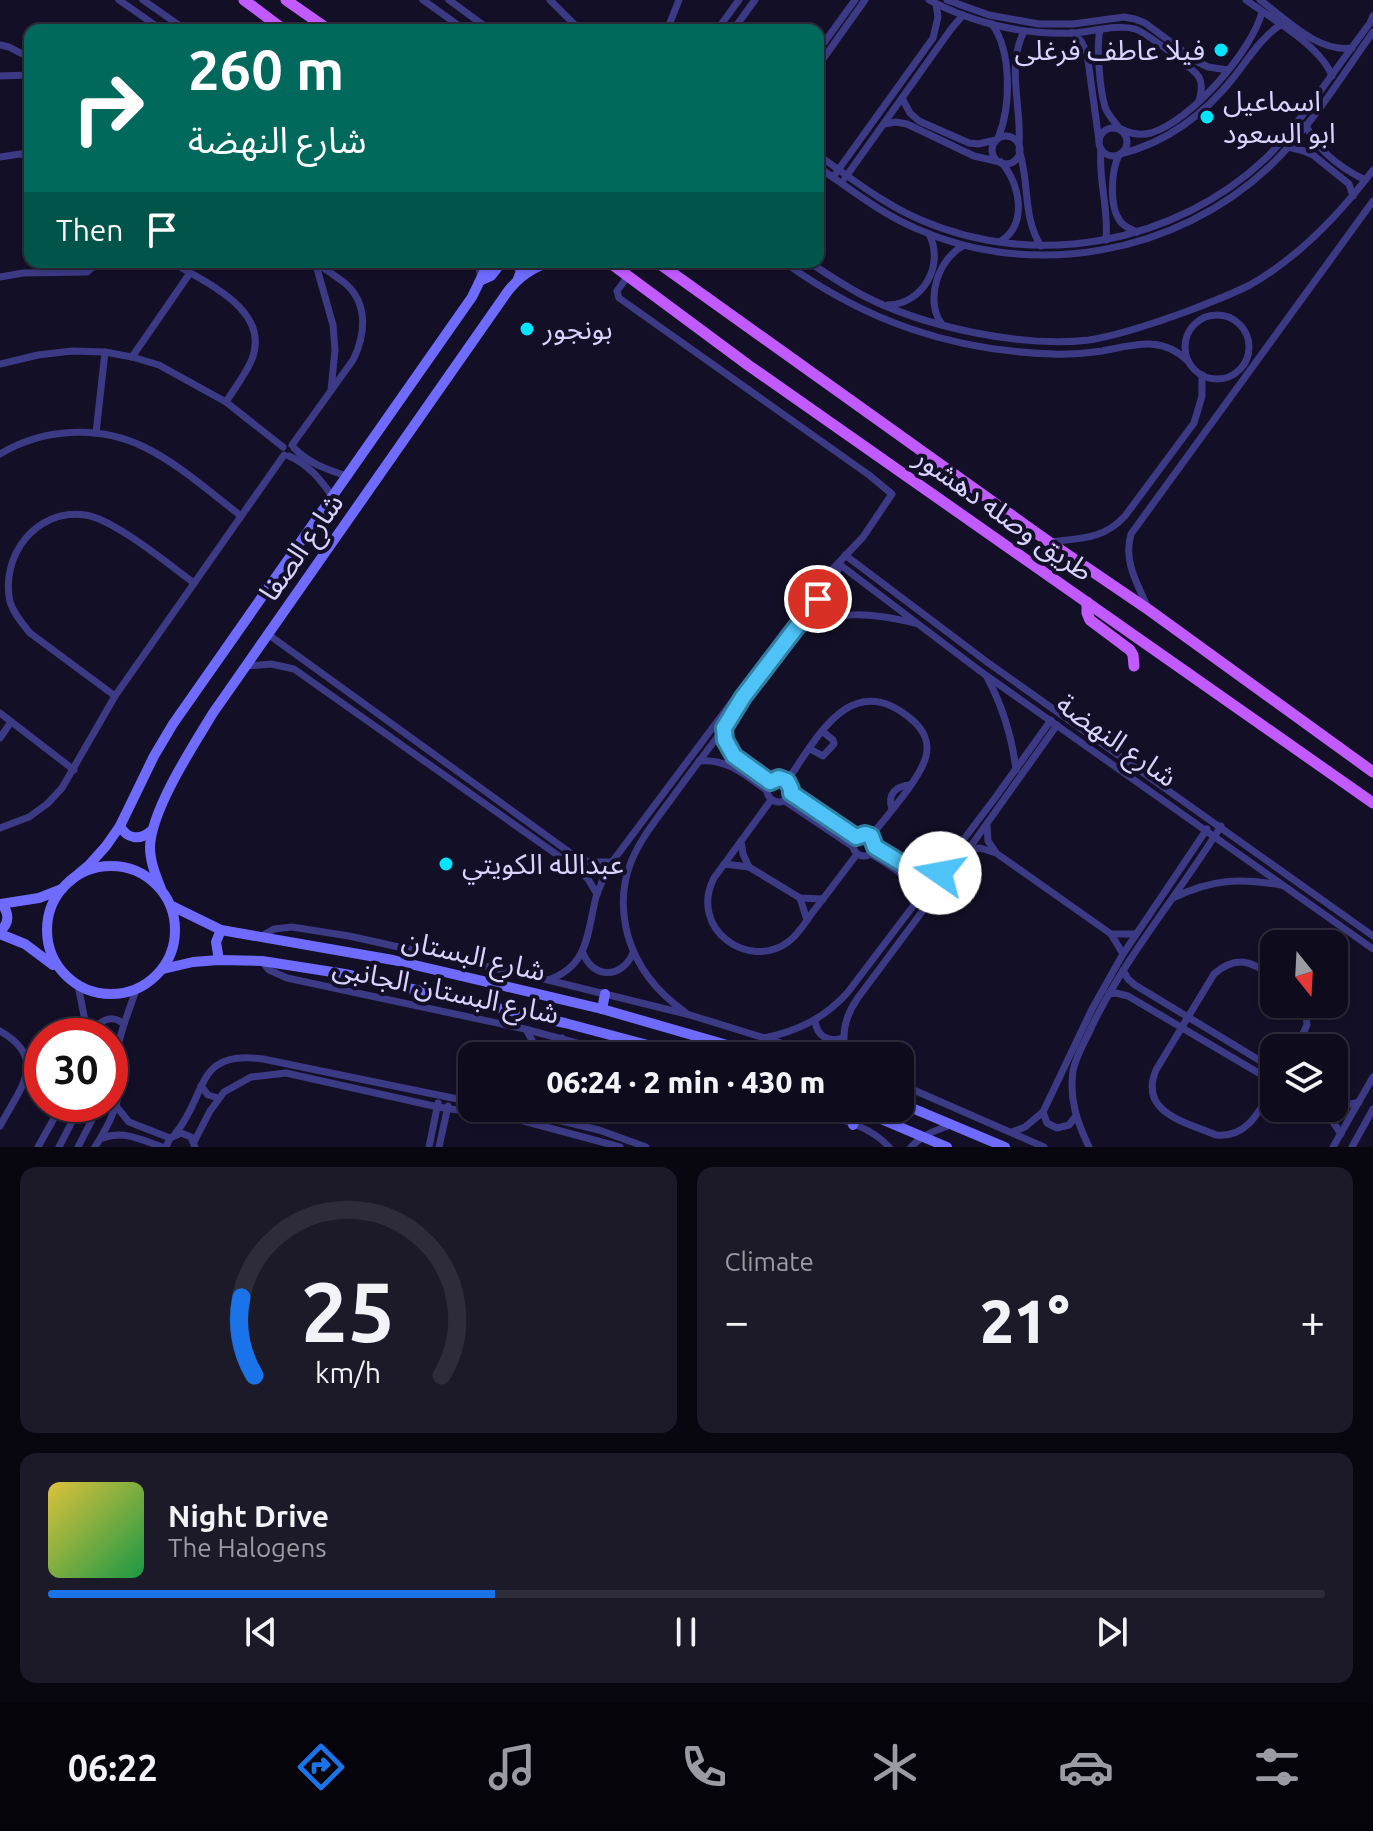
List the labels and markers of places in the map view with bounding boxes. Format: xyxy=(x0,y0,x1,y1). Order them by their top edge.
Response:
place label: فيلا عاطف فرغلى xyxy=(1015,34,1205,67)
marker: فيلا عاطف فرغلى xyxy=(1212,41,1230,59)
place label: اسماعيل ابو السعود xyxy=(1223,85,1336,150)
marker: اسماعيل ابو السعود xyxy=(1198,108,1216,126)
place label: بونجور xyxy=(542,313,613,346)
marker: بونجور xyxy=(518,320,536,338)
pin xyxy=(784,565,852,633)
place label: عبدالله الكويتي xyxy=(462,848,624,885)
marker: عبدالله الكويتي xyxy=(437,855,455,873)

